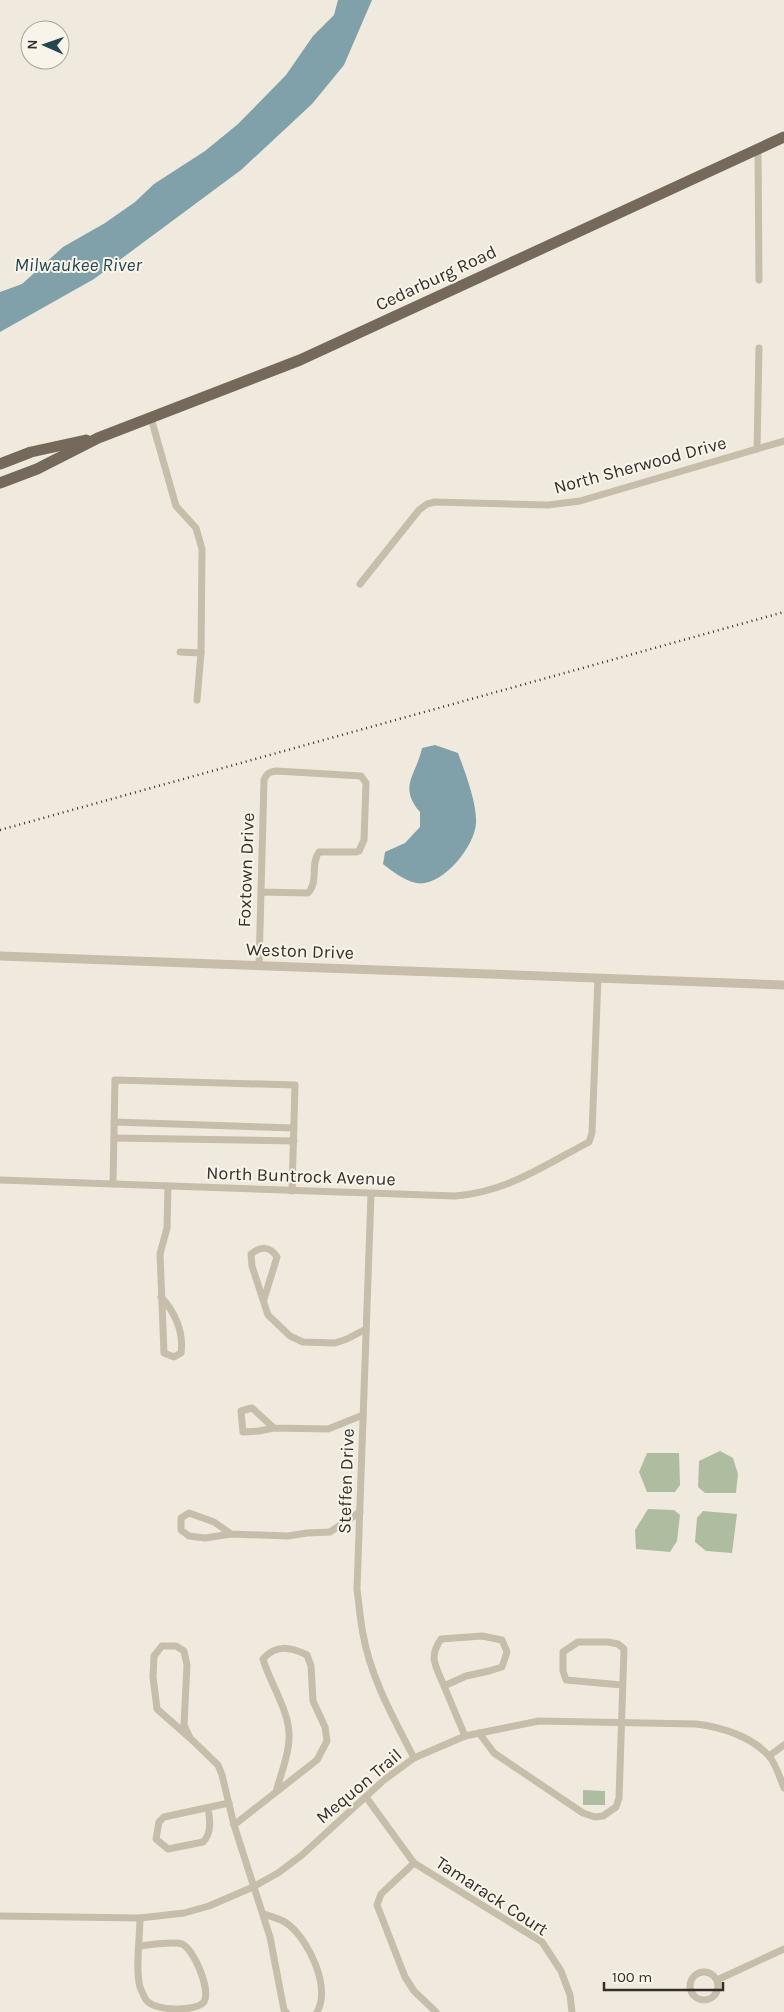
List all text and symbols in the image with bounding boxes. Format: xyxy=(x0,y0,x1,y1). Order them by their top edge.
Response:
north arrow xyxy=(20,20,70,70)
text: N xyxy=(24,39,41,50)
street label: Cedarburg Road xyxy=(372,240,500,316)
water label: Milwaukee River xyxy=(14,254,143,276)
street label: North Sherwood Drive xyxy=(551,431,729,499)
street label: Foxtown Drive xyxy=(233,812,259,928)
street label: Weston Drive xyxy=(246,938,354,964)
street label: North Buntrock Avenue xyxy=(206,1162,396,1190)
street label: Steffen Drive xyxy=(333,1428,359,1534)
street label: Mequon Trail xyxy=(312,1744,406,1828)
street label: Tamarack Court xyxy=(432,1852,552,1941)
scale bar xyxy=(604,1960,723,1992)
text: 100 m xyxy=(612,1968,652,1986)

